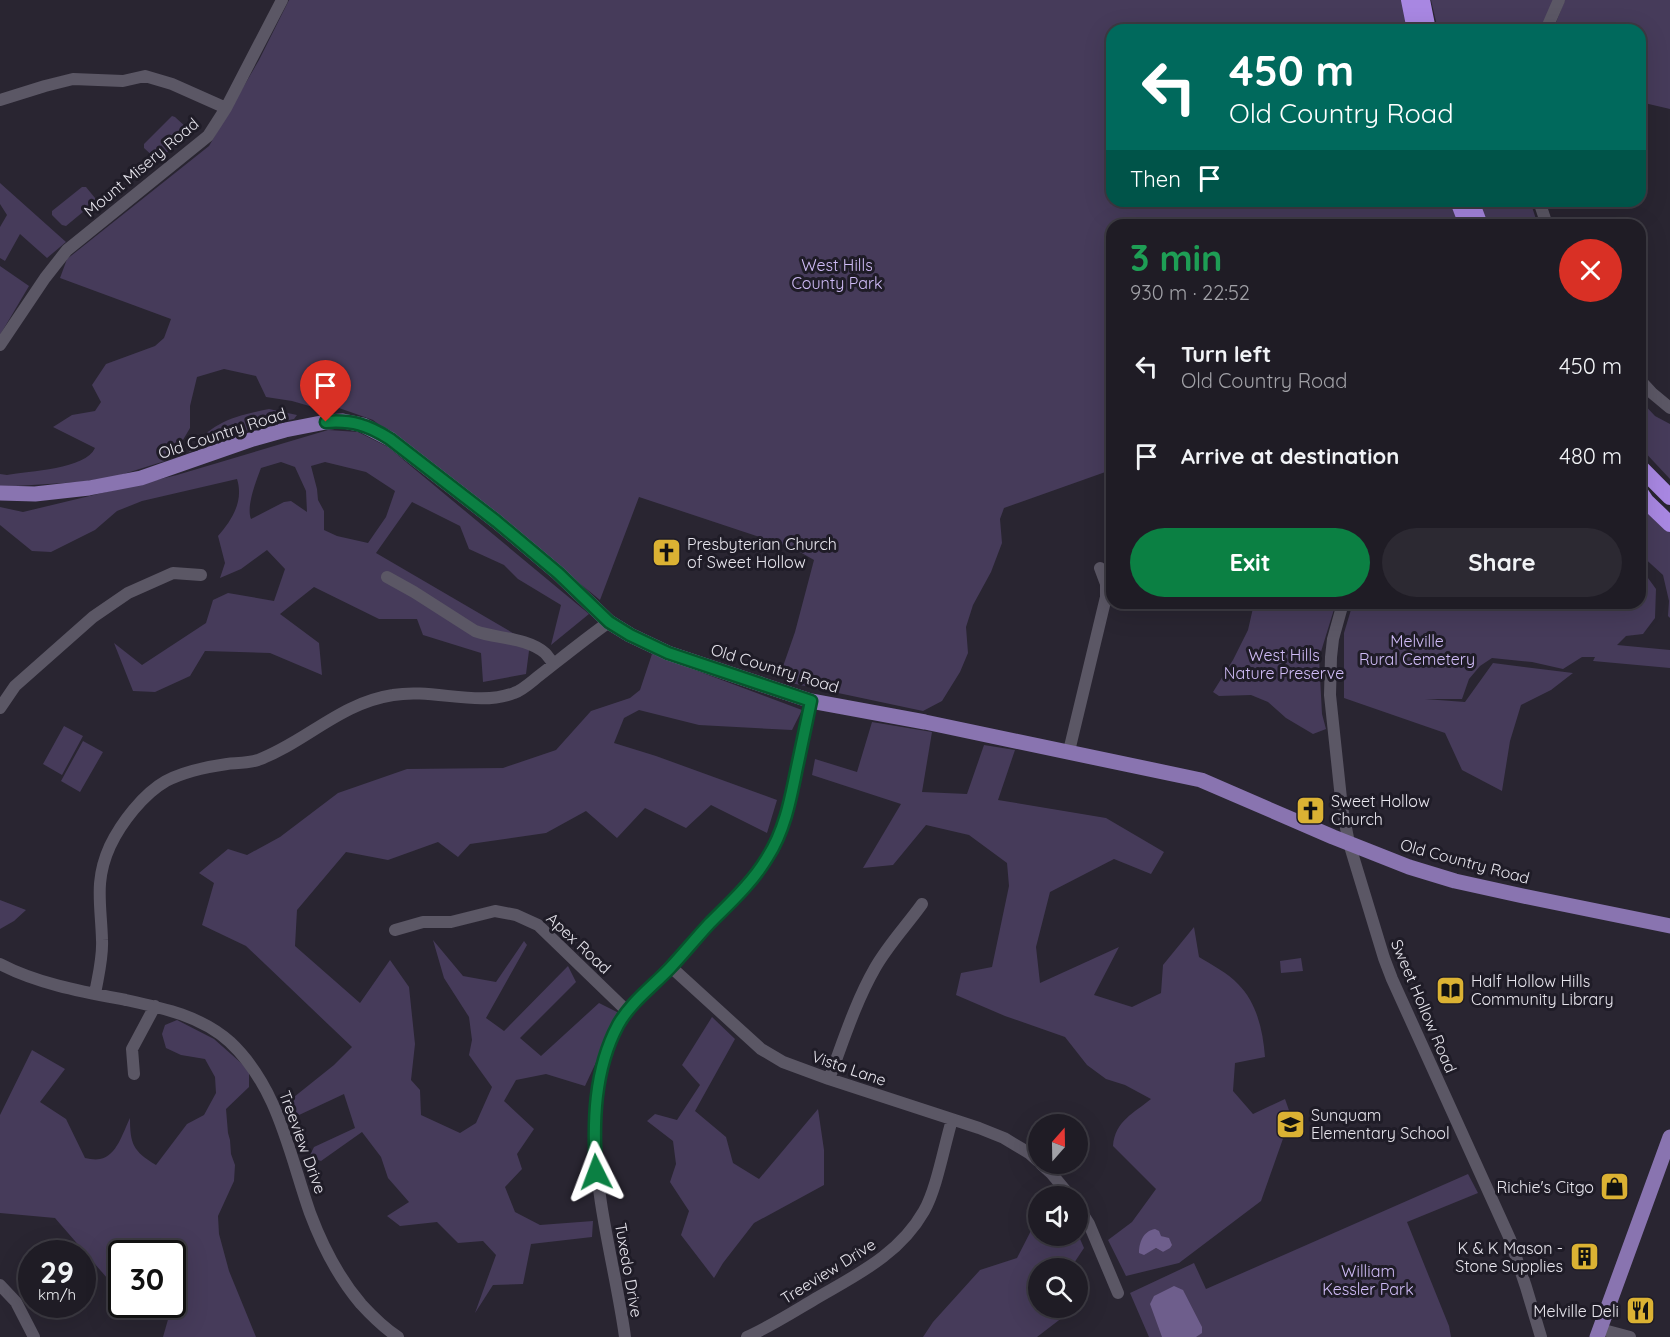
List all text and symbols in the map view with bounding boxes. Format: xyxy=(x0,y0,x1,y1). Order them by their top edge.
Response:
text: 450 m xyxy=(1229,44,1354,97)
icon: left xyxy=(1130,48,1208,126)
text: Old Country Road xyxy=(1229,96,1454,130)
street label: Mount Misery Road xyxy=(80,113,202,221)
icon: arrive xyxy=(1193,162,1226,195)
text: Then xyxy=(1130,165,1181,193)
text: 3 min xyxy=(1130,235,1223,280)
button: close xyxy=(1559,239,1622,302)
park label: West Hills County Park xyxy=(791,255,883,293)
text: 930 m · 22:52 xyxy=(1130,280,1250,305)
text: Turn left xyxy=(1181,340,1271,368)
icon: left xyxy=(1130,350,1163,383)
text: 450 m xyxy=(1559,352,1622,380)
pin xyxy=(300,360,351,422)
text: Old Country Road xyxy=(1181,368,1347,393)
icon: arrive xyxy=(309,369,342,402)
street label: Old Country Road xyxy=(156,403,288,463)
icon: arrive xyxy=(1130,440,1163,473)
text: Arrive at destination xyxy=(1181,442,1399,470)
text: 480 m xyxy=(1559,442,1622,470)
button: Exit xyxy=(1130,528,1370,597)
button: Share xyxy=(1382,528,1622,597)
place label: Presbyterian Church of Sweet Hollow xyxy=(687,534,837,572)
church icon: Presbyterian Church of Sweet Hollow xyxy=(650,537,682,569)
park label: Melville Rural Cemetery xyxy=(1359,631,1475,669)
street label: Old Country Road xyxy=(708,639,842,697)
park label: West Hills Nature Preserve xyxy=(1224,645,1344,683)
place label: Sweet Hollow Church xyxy=(1331,791,1430,829)
church icon: Sweet Hollow Church xyxy=(1294,794,1326,826)
street label: Old Country Road xyxy=(1398,834,1532,888)
street label: Apex Road xyxy=(543,908,615,978)
street label: Sweet Hollow Road xyxy=(1387,936,1461,1076)
place label: Half Hollow Hills Community Library xyxy=(1471,971,1614,1009)
library icon: Half Hollow Hills Community Library xyxy=(1434,974,1466,1006)
street label: Vista Lane xyxy=(809,1046,889,1090)
street label: Treeview Drive xyxy=(275,1088,331,1196)
place label: Sunquam Elementary School xyxy=(1311,1105,1450,1143)
school or university icon: Sunquam Elementary School xyxy=(1274,1108,1306,1140)
north arrow xyxy=(1028,1114,1088,1174)
map controls xyxy=(1028,1114,1088,1318)
position arrow xyxy=(564,1140,628,1204)
shop icon: Richie's Citgo xyxy=(1599,1171,1631,1203)
place label: Richie's Citgo xyxy=(1497,1177,1594,1197)
button: sound xyxy=(1028,1186,1088,1246)
street label: Tuxedo Drive xyxy=(611,1221,647,1319)
street label: Treeview Drive xyxy=(777,1234,879,1308)
place label: K & K Mason - Stone Supplies xyxy=(1455,1238,1563,1276)
speed limit sign: 30 xyxy=(108,1240,186,1318)
building icon: K & K Mason - Stone Supplies xyxy=(1568,1241,1600,1273)
text: 29 xyxy=(40,1253,74,1291)
button: search xyxy=(1028,1258,1088,1318)
park label: William Kessler Park xyxy=(1322,1261,1414,1299)
text: km/h xyxy=(38,1285,76,1304)
restaurant icon: Melville Deli xyxy=(1624,1295,1656,1327)
place label: Melville Deli xyxy=(1533,1301,1619,1321)

